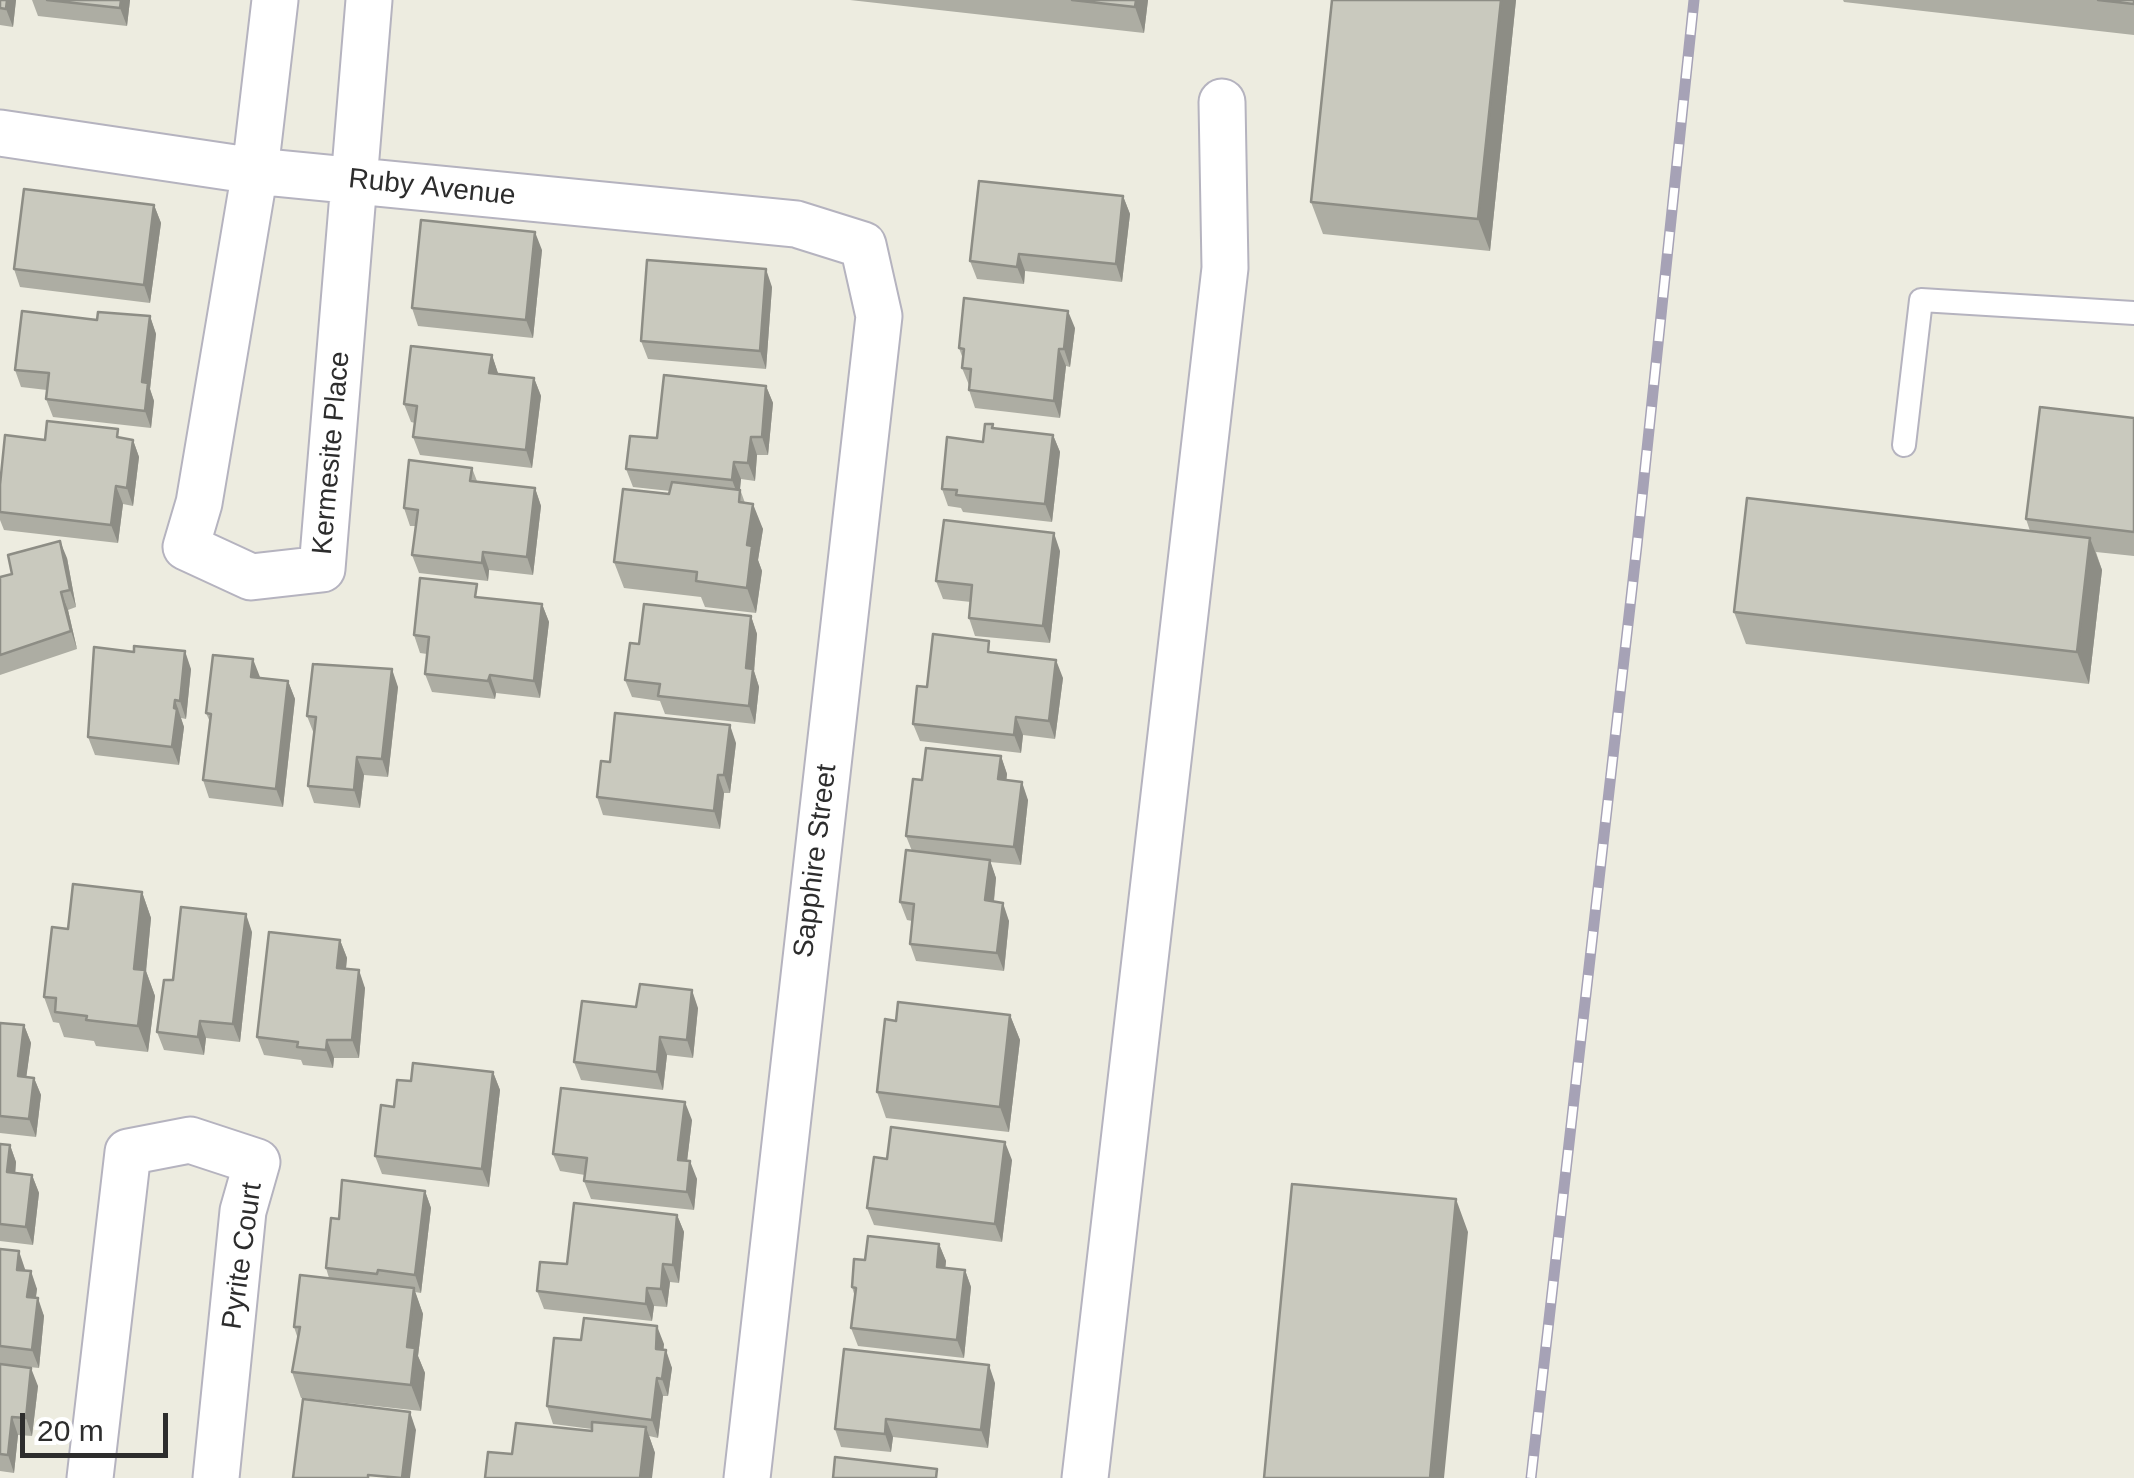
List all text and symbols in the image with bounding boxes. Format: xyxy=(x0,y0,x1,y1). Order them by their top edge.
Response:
street label: Ruby Avenue xyxy=(347,163,517,213)
street label: Kermesite Place xyxy=(306,350,358,556)
street label: Sapphire Street xyxy=(787,762,845,960)
street label: Pyrite Court xyxy=(216,1180,270,1332)
scale bar xyxy=(25,1393,172,1455)
text: 20 m xyxy=(37,1414,104,1447)

